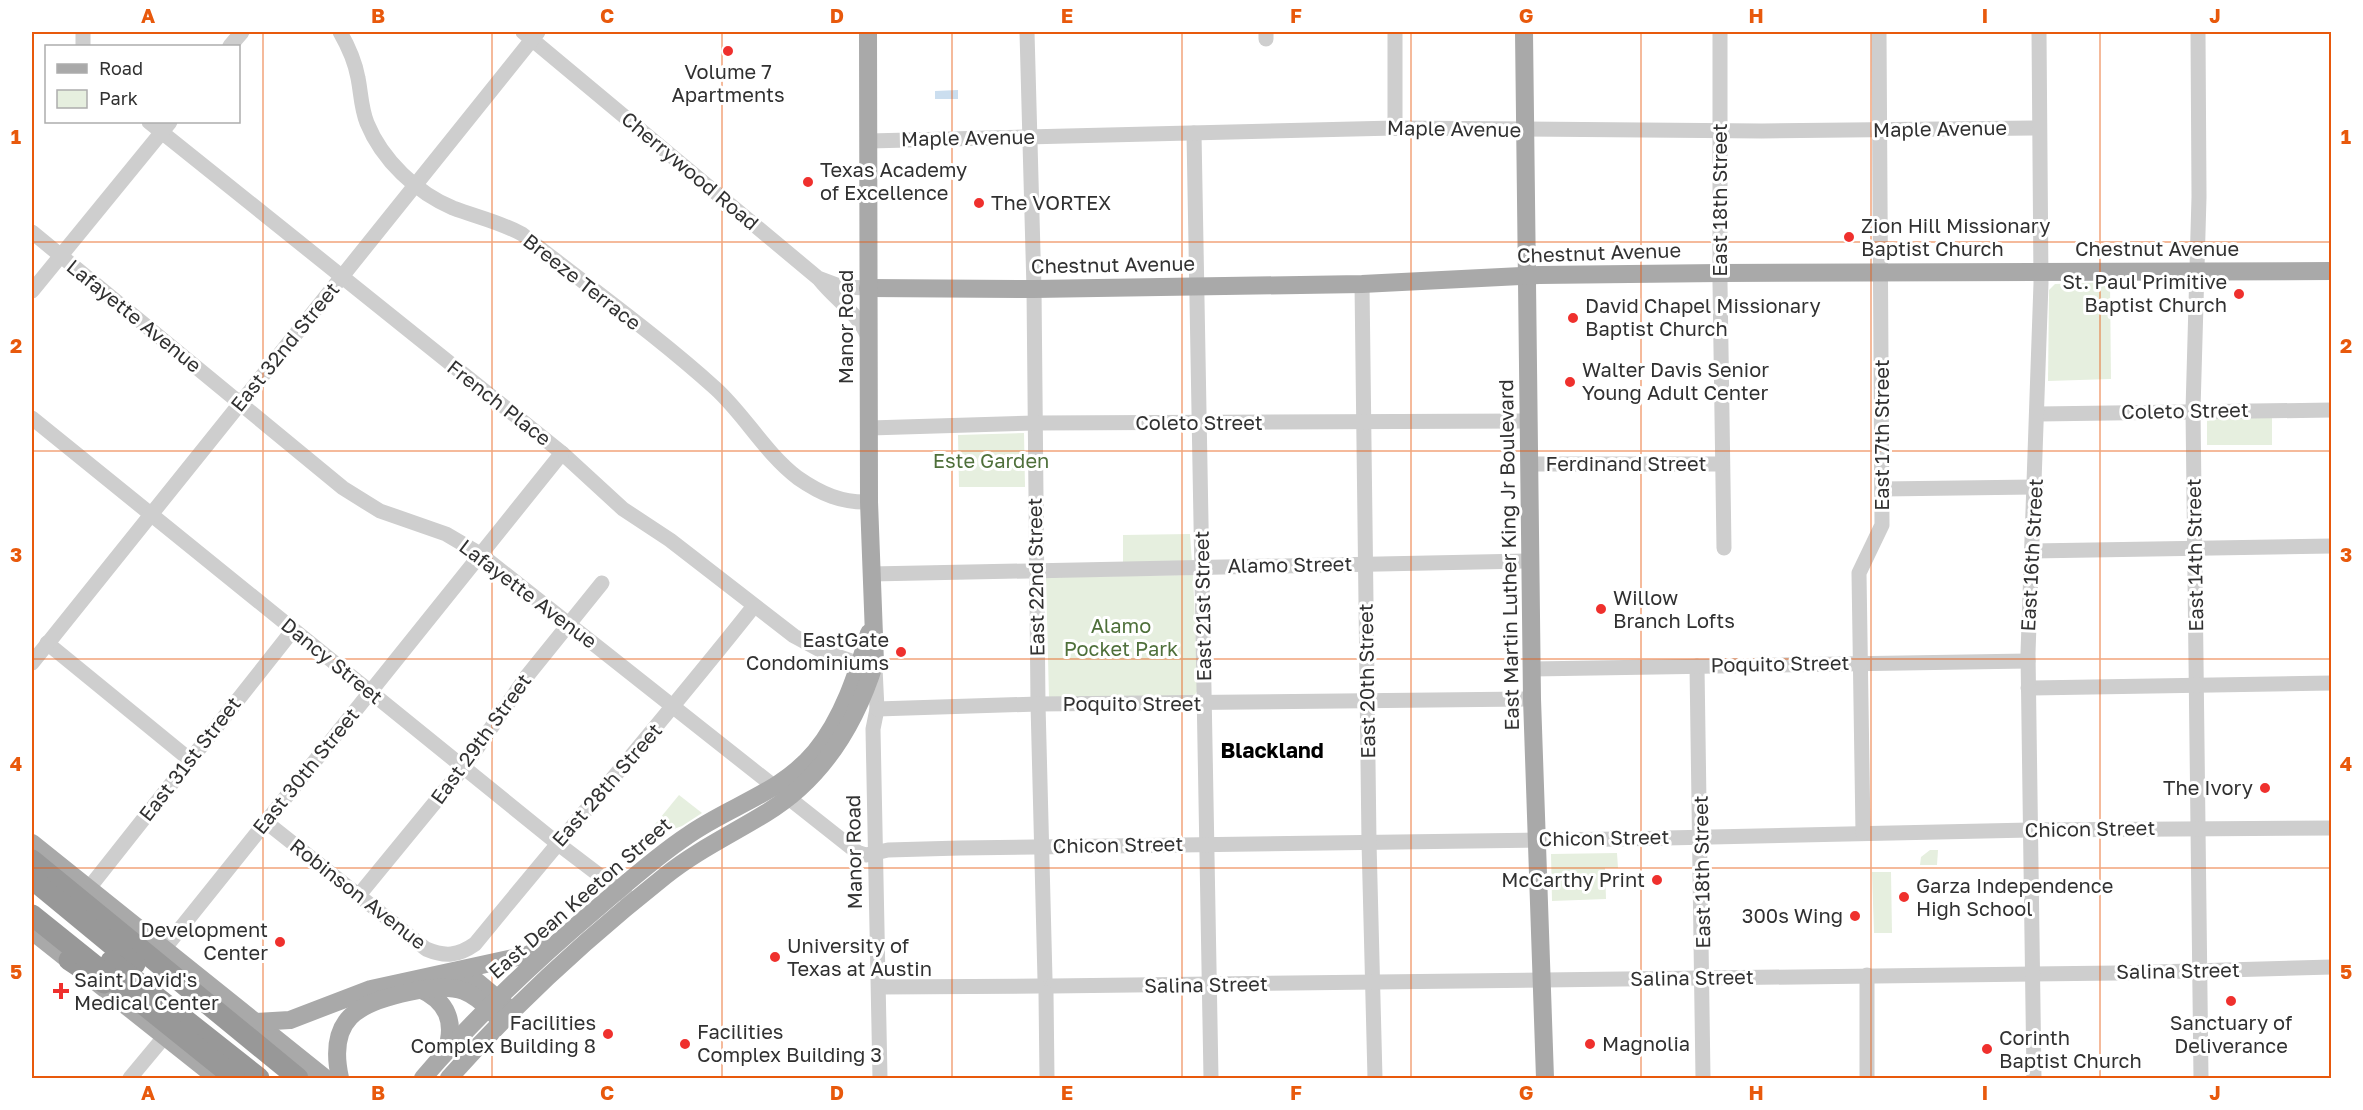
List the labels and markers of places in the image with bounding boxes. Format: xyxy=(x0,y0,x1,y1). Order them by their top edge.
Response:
marker: Volume 7 Apartments xyxy=(721,44,735,58)
place label: Volume 7 Apartments xyxy=(671,59,785,106)
place label: Texas Academy of Excellence xyxy=(820,157,967,204)
marker: Texas Academy of Excellence xyxy=(801,175,815,189)
place label: The VORTEX xyxy=(991,190,1111,214)
marker: The VORTEX xyxy=(972,196,986,210)
place label: Zion Hill Missionary Baptist Church xyxy=(1861,213,2050,260)
marker: Zion Hill Missionary Baptist Church xyxy=(1842,230,1856,244)
place label: St. Paul Primitive Baptist Church xyxy=(2062,269,2227,316)
marker: St. Paul Primitive Baptist Church xyxy=(2232,287,2246,301)
place label: David Chapel Missionary Baptist Church xyxy=(1585,293,1821,340)
marker: David Chapel Missionary Baptist Church xyxy=(1566,311,1580,325)
place label: Walter Davis Senior Young Adult Center xyxy=(1582,357,1769,404)
marker: Walter Davis Senior Young Adult Center xyxy=(1563,375,1577,389)
place label: Willow Branch Lofts xyxy=(1613,585,1735,632)
marker: Willow Branch Lofts xyxy=(1594,602,1608,616)
place label: EastGate Condominiums xyxy=(746,627,889,674)
marker: EastGate Condominiums xyxy=(894,645,908,659)
place label: The Ivory xyxy=(2163,775,2253,799)
marker: The Ivory xyxy=(2258,781,2272,795)
place label: McCarthy Print xyxy=(1501,867,1645,891)
marker: McCarthy Print xyxy=(1650,873,1664,887)
place label: Garza Independence High School xyxy=(1916,873,2113,920)
marker: Garza Independence High School xyxy=(1897,890,1911,904)
place label: 300s Wing xyxy=(1742,903,1843,927)
marker: 300s Wing xyxy=(1848,909,1862,923)
place label: Development Center xyxy=(141,917,268,964)
place label: University of Texas at Austin xyxy=(787,933,932,980)
marker: Development Center xyxy=(273,935,287,949)
marker: University of Texas at Austin xyxy=(768,950,782,964)
place label: Saint David's Medical Center xyxy=(74,967,219,1014)
marker: Saint David's Medical Center xyxy=(52,982,70,1000)
marker: Sanctuary of Deliverance xyxy=(2224,994,2238,1008)
place label: Facilities Complex Building 8 xyxy=(410,1010,596,1057)
place label: Sanctuary of Deliverance xyxy=(2170,1010,2292,1057)
place label: Facilities Complex Building 3 xyxy=(697,1019,882,1066)
place label: Corinth Baptist Church xyxy=(1999,1025,2142,1072)
marker: Facilities Complex Building 8 xyxy=(601,1027,615,1041)
place label: Magnolia xyxy=(1602,1031,1690,1055)
marker: Facilities Complex Building 3 xyxy=(678,1037,692,1051)
marker: Magnolia xyxy=(1583,1037,1597,1051)
marker: Corinth Baptist Church xyxy=(1980,1042,1994,1056)

